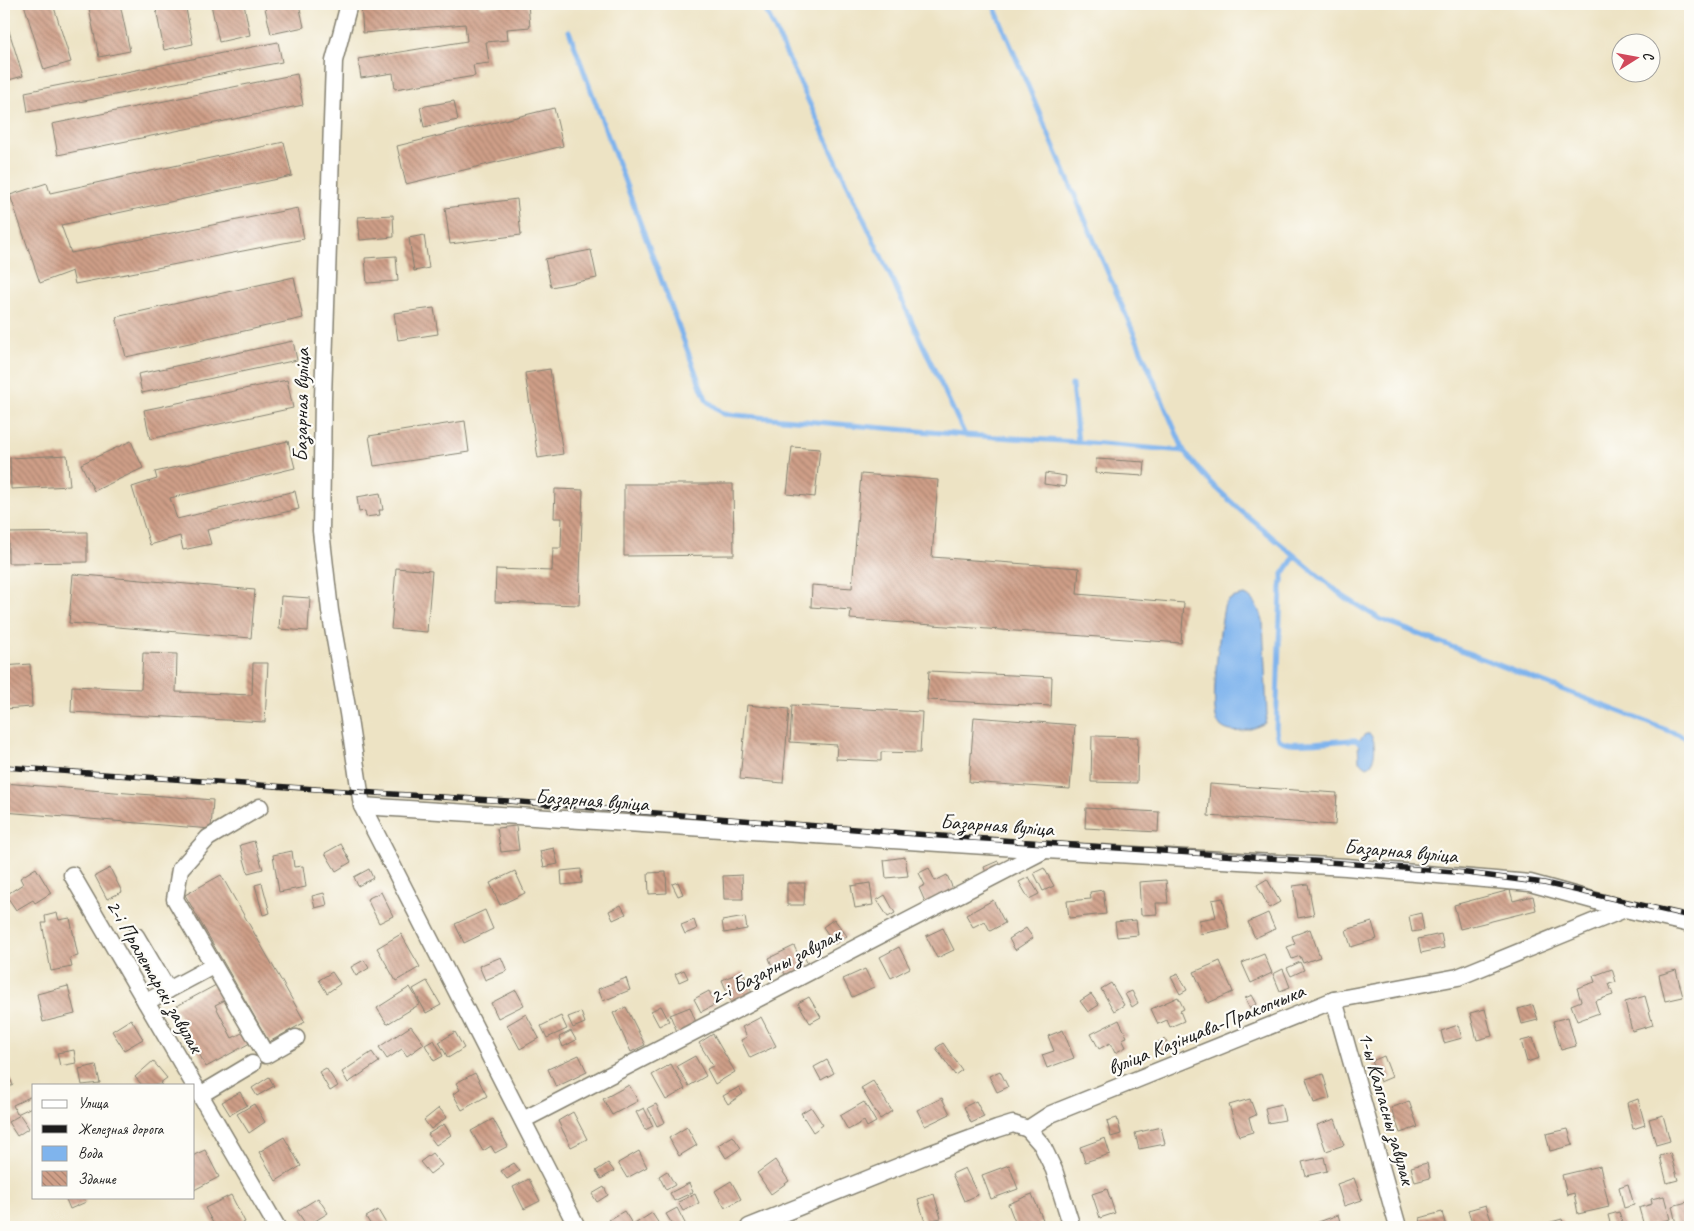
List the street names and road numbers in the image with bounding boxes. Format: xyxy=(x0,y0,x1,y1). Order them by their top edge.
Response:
street label: Базарная вуліца xyxy=(287,346,316,462)
street label: Базарная вуліца xyxy=(534,783,651,818)
street label: Базарная вуліца xyxy=(939,808,1056,843)
street label: Базарная вуліца xyxy=(1343,833,1460,870)
street label: 2-і Пралетарскі завулак xyxy=(100,895,210,1060)
street label: 2-і Базарны завулак xyxy=(705,921,847,1011)
street label: вуліца Казінцава-Пракопчыка xyxy=(1104,977,1310,1080)
street label: 1-ы Калгасны завулак xyxy=(1352,1029,1422,1190)

